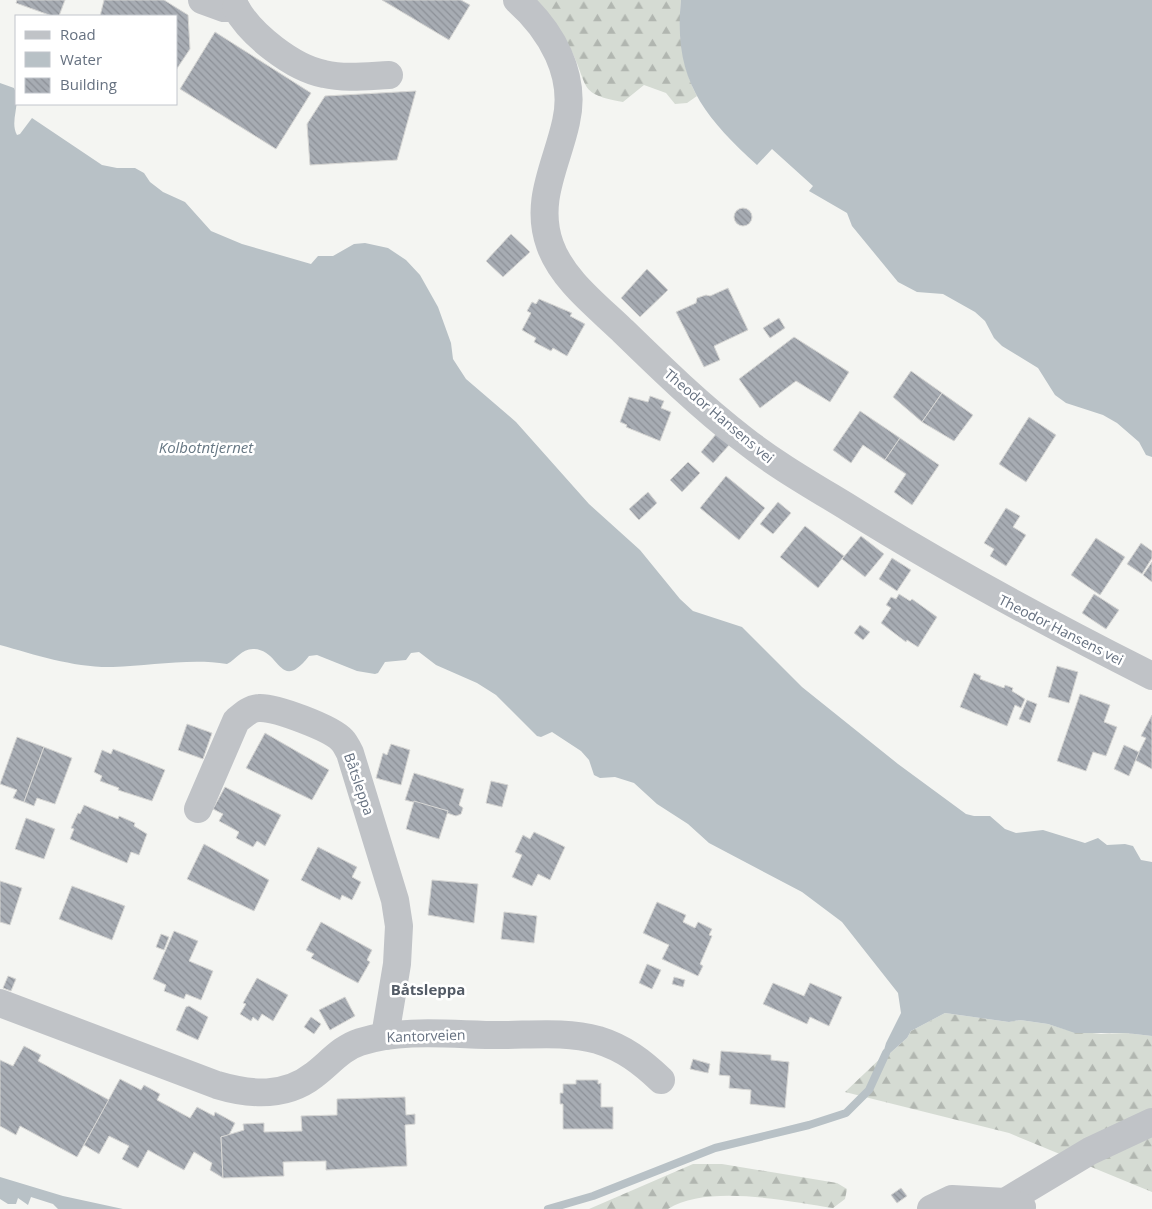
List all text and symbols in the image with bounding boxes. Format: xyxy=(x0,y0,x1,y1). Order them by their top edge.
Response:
legend xyxy=(15,15,178,105)
text: Road xyxy=(60,24,96,44)
text: Water xyxy=(60,49,102,69)
text: Building xyxy=(60,74,117,94)
street label: Theodor Hansens vei xyxy=(661,364,778,467)
water label: Kolbotntjernet xyxy=(159,437,254,457)
street label: Theodor Hansens vei xyxy=(996,590,1127,669)
street label: Båtsleppa xyxy=(340,750,379,818)
district label: Båtsleppa xyxy=(391,979,465,999)
street label: Kantorveien xyxy=(386,1025,466,1046)

